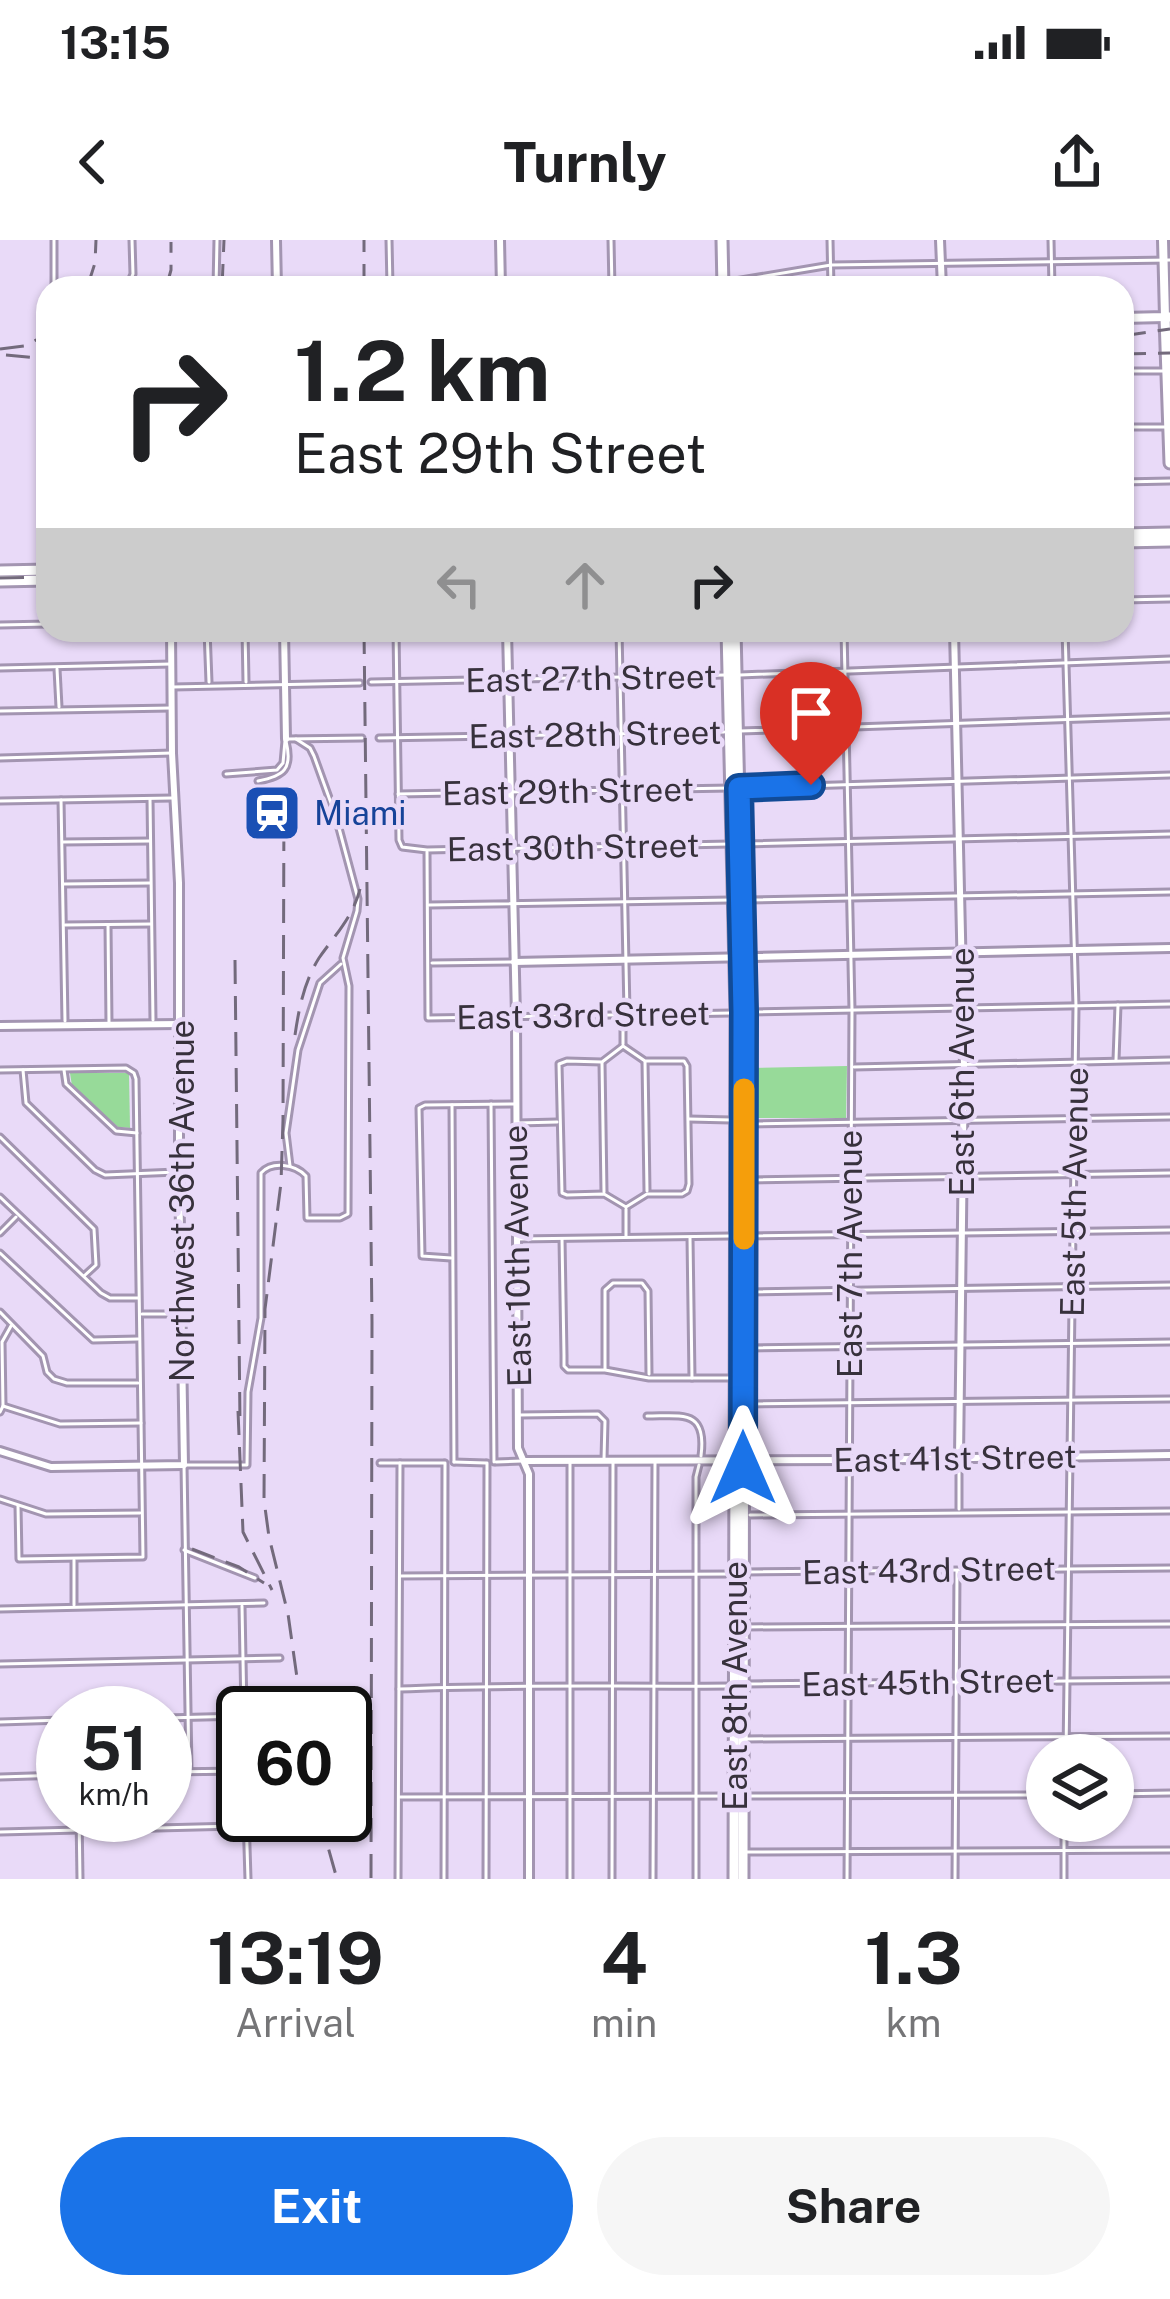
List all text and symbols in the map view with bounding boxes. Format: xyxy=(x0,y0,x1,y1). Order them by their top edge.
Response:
text: 13:15 xyxy=(60,16,171,69)
icon: back xyxy=(60,129,126,195)
icon: share xyxy=(1044,129,1110,195)
text: Turnly xyxy=(503,131,667,194)
text: 1.2 km xyxy=(294,321,550,420)
icon: right xyxy=(96,324,252,480)
text: East 29th Street xyxy=(294,422,706,485)
icon: left xyxy=(426,552,492,618)
icon: ahead xyxy=(552,552,618,618)
icon: right xyxy=(678,552,744,618)
street label: East 27th Street xyxy=(465,657,717,699)
pin xyxy=(760,662,862,785)
icon: arrive xyxy=(778,680,844,746)
street label: East 28th Street xyxy=(468,713,722,755)
street label: East 29th Street xyxy=(442,770,694,812)
station icon: Miami xyxy=(241,782,303,844)
place label: Miami xyxy=(314,794,406,832)
street label: East 30th Street xyxy=(446,826,700,868)
street label: East 6th Avenue xyxy=(943,947,981,1197)
street label: East 33rd Street xyxy=(456,994,710,1036)
street label: Northwest 36th Avenue xyxy=(163,1020,201,1382)
street label: East 5th Avenue xyxy=(1053,1067,1095,1317)
street label: East 10th Avenue xyxy=(496,1125,538,1387)
street label: East 7th Avenue xyxy=(831,1130,869,1378)
position arrow xyxy=(680,1405,806,1531)
street label: East 41st Street xyxy=(833,1437,1077,1479)
street label: East 43rd Street xyxy=(802,1549,1056,1591)
street label: East 8th Avenue xyxy=(716,1561,754,1811)
street label: East 45th Street xyxy=(801,1661,1055,1703)
speed limit sign: 60 xyxy=(216,1686,372,1842)
text: 51 xyxy=(81,1713,147,1784)
map controls xyxy=(1026,1734,1134,1842)
button: layers xyxy=(1026,1734,1134,1842)
text: km/h xyxy=(79,1776,149,1812)
text: 13:19 xyxy=(207,1916,384,2000)
text: 4 xyxy=(600,1916,648,2000)
text: 1.3 xyxy=(865,1916,963,2000)
text: Arrival xyxy=(235,2000,356,2046)
text: min xyxy=(591,2000,657,2046)
text: km xyxy=(886,2000,941,2046)
button: Exit xyxy=(60,2137,573,2275)
button: Share xyxy=(597,2137,1110,2275)

